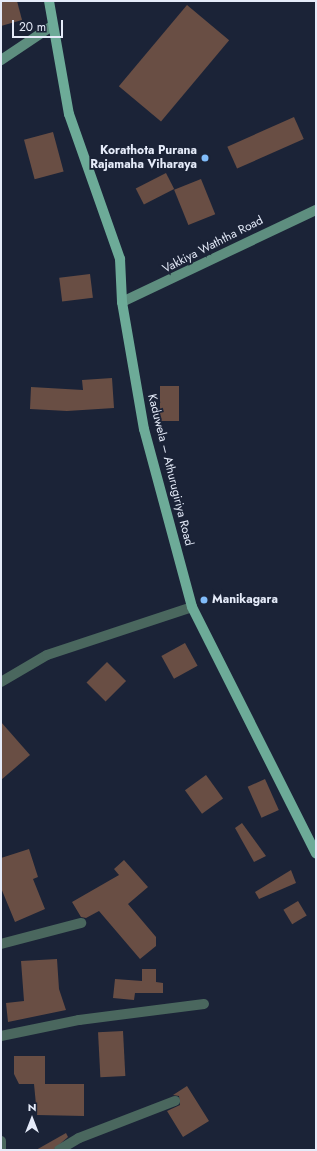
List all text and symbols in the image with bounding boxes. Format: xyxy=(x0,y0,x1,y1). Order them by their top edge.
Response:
scale bar xyxy=(14,12,65,38)
text: 20 m xyxy=(19,18,46,36)
place label: Korathota Purana Rajamaha Viharaya xyxy=(90,144,197,172)
marker: Korathota Purana Rajamaha Viharaya xyxy=(200,153,210,163)
street label: Vakkiya Waththa Road xyxy=(160,213,266,277)
street label: Kaduwela – Athurugiriya Road xyxy=(144,393,196,547)
place label: Manikagara xyxy=(212,593,278,607)
marker: Manikagara xyxy=(199,595,209,605)
north arrow xyxy=(12,1099,52,1139)
text: N xyxy=(28,1099,36,1115)

